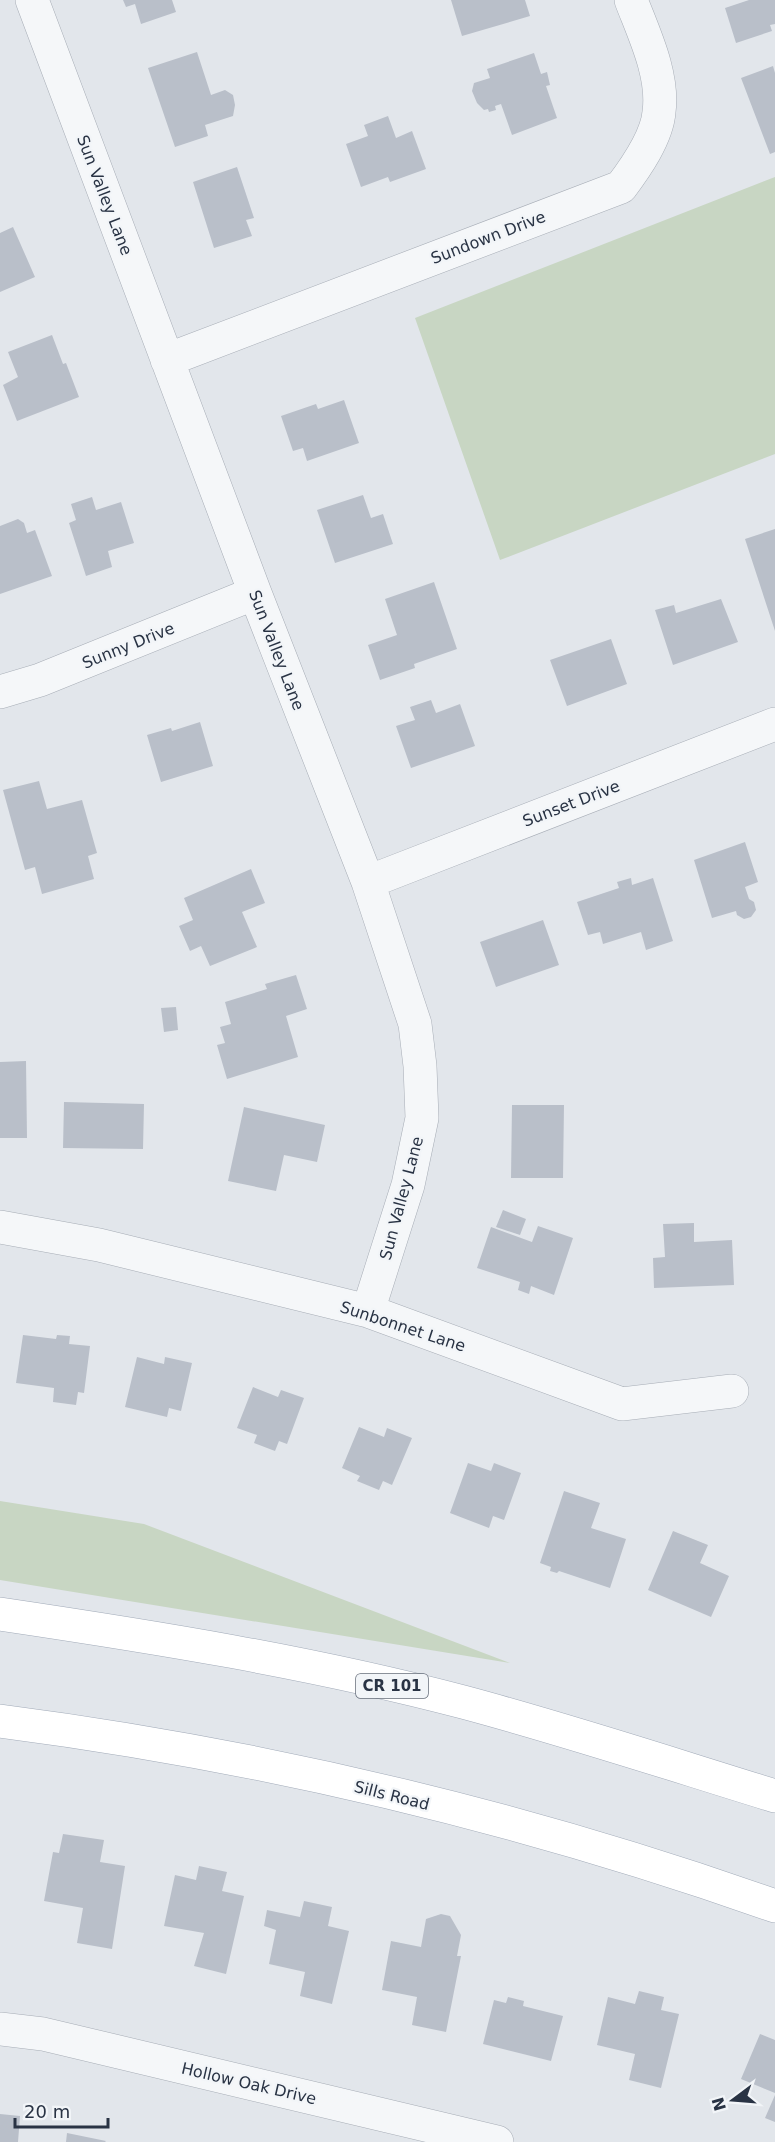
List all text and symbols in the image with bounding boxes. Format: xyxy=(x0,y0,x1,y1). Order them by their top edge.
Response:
street label: Sun Valley Lane xyxy=(73,132,136,258)
street label: Sundown Drive xyxy=(428,207,548,268)
street label: Sun Valley Lane xyxy=(245,587,308,713)
street label: Sunny Drive xyxy=(79,618,177,673)
street label: Sunset Drive xyxy=(520,776,622,831)
street label: Sun Valley Lane xyxy=(376,1134,427,1262)
street label: Sunbonnet Lane xyxy=(338,1297,468,1356)
road number: CR 101 xyxy=(356,1674,428,1698)
street label: Sills Road xyxy=(352,1777,432,1814)
street label: Hollow Oak Drive xyxy=(179,2059,318,2108)
north arrow xyxy=(703,2070,763,2130)
scale bar xyxy=(15,2091,108,2129)
text: N xyxy=(708,2095,730,2113)
text: 20 m xyxy=(24,2101,70,2122)

